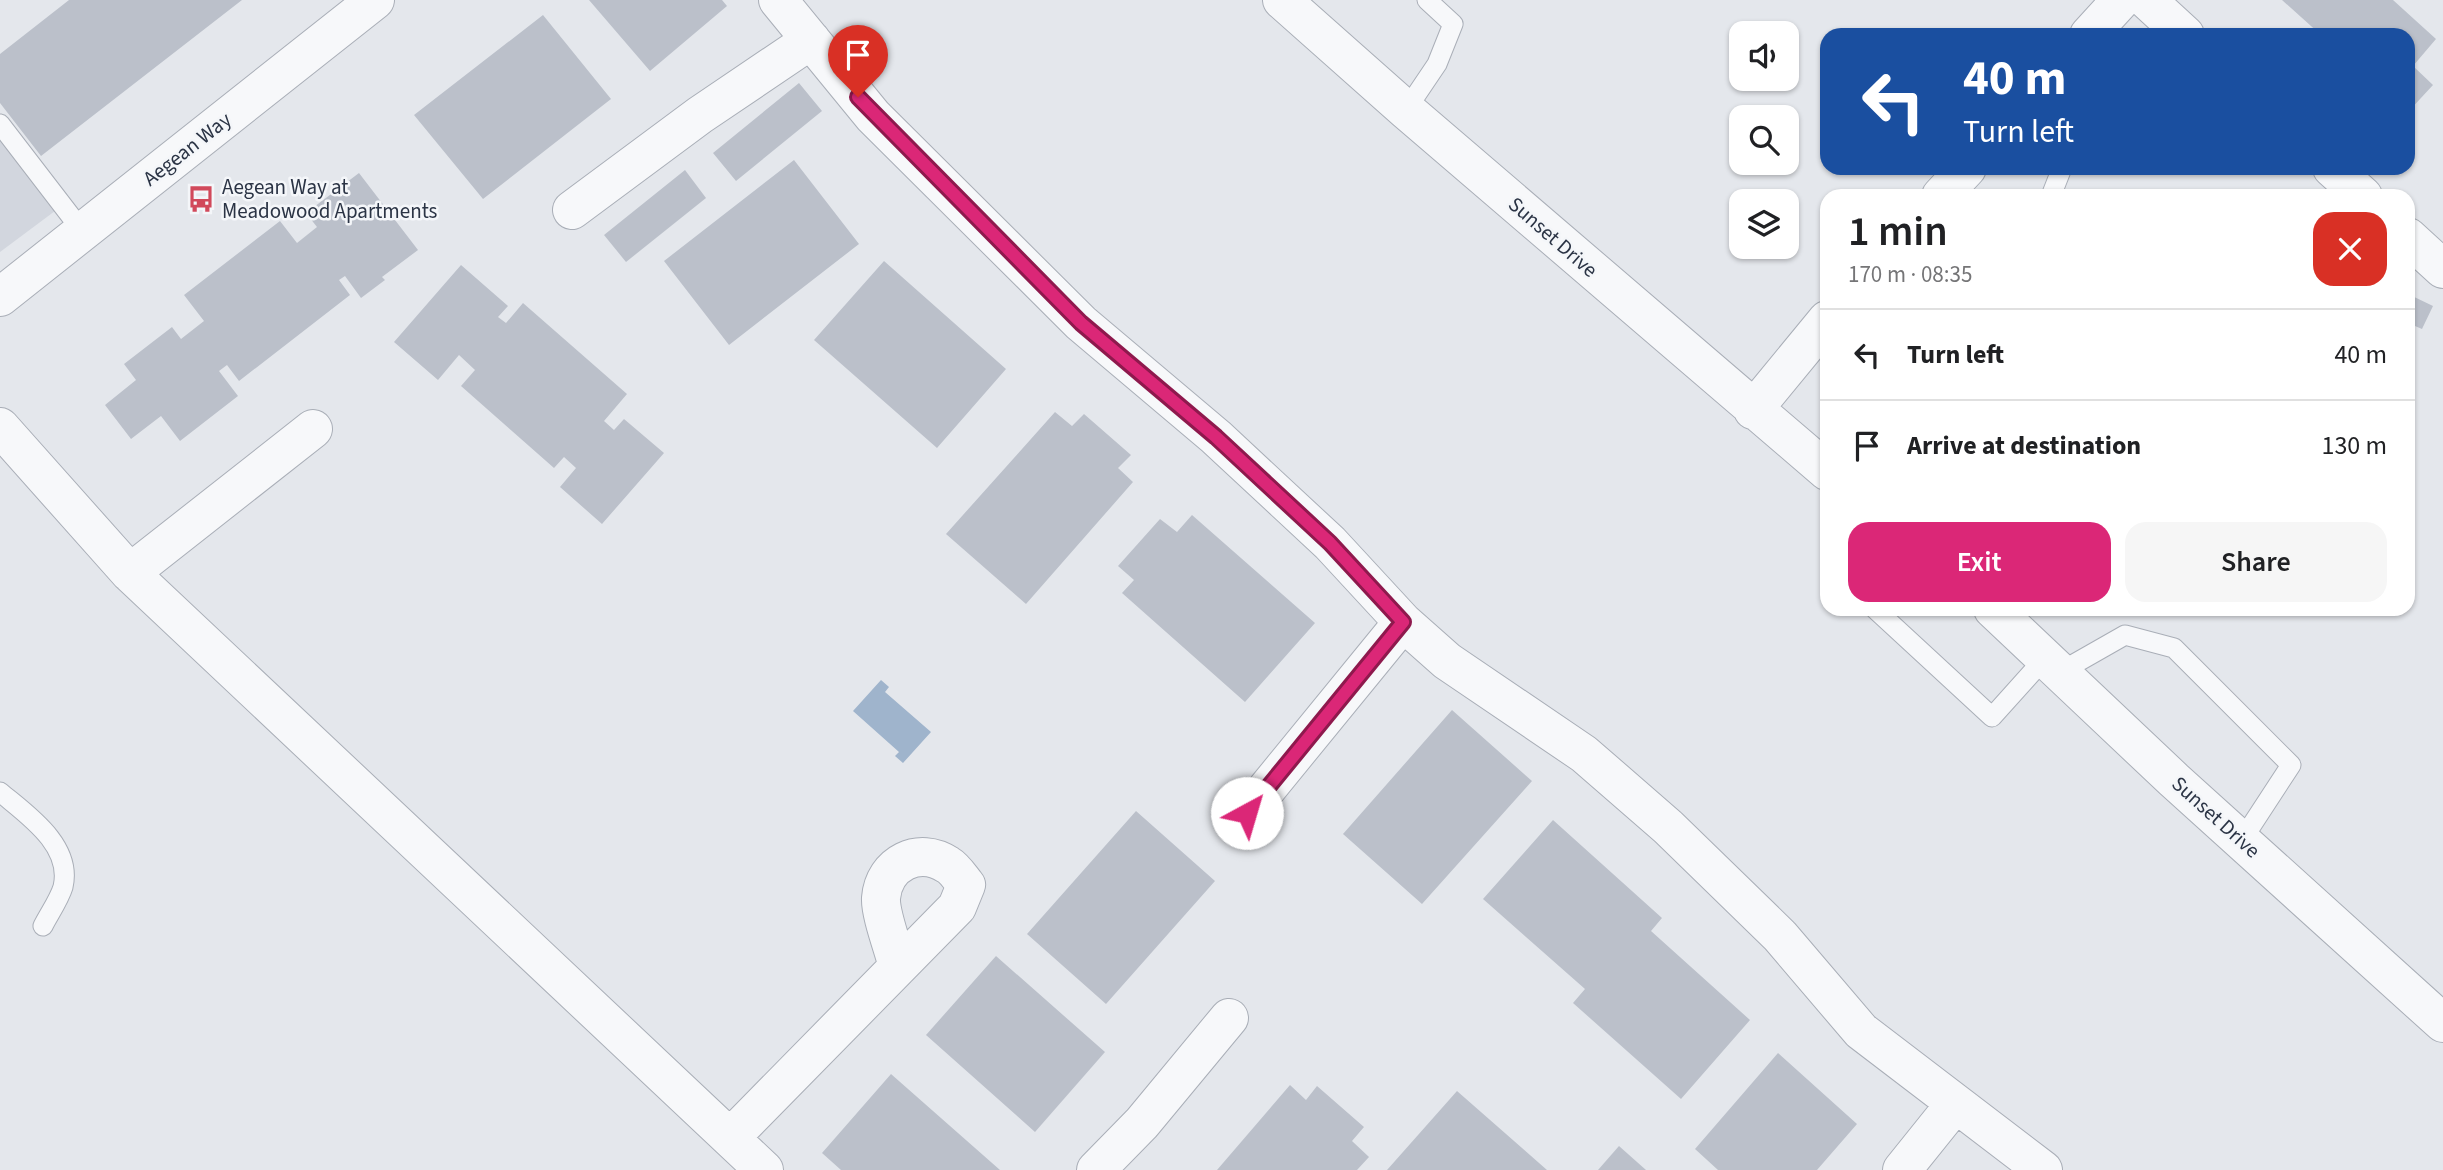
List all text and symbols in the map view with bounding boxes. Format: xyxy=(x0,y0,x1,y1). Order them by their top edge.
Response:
map controls xyxy=(1729,21,1799,259)
button: sound xyxy=(1729,21,1799,91)
pin xyxy=(828,25,888,97)
icon: arrive xyxy=(839,36,877,74)
text: 40 m xyxy=(1963,44,2067,114)
icon: left xyxy=(1848,56,1939,147)
street label: Aegean Way xyxy=(136,105,238,193)
button: search xyxy=(1729,105,1799,175)
text: Turn left xyxy=(1963,109,2074,155)
place label: Aegean Way at Meadowood Apartments xyxy=(222,172,438,226)
bus stop icon: Aegean Way at Meadowood Apartments xyxy=(186,184,216,214)
button: layers xyxy=(1729,189,1799,259)
street label: Sunset Drive xyxy=(1502,190,1604,284)
text: 1 min xyxy=(1848,202,1948,262)
button: close xyxy=(2313,212,2387,286)
text: 170 m · 08:35 xyxy=(1848,258,1972,291)
icon: left xyxy=(1848,336,1886,374)
text: Turn left xyxy=(1907,336,2004,373)
text: 40 m xyxy=(2334,336,2387,373)
icon: arrive xyxy=(1848,427,1886,465)
text: Arrive at destination xyxy=(1907,427,2141,464)
text: 130 m xyxy=(2321,427,2387,464)
button: Exit xyxy=(1848,522,2111,602)
button: Share xyxy=(2125,522,2387,602)
street label: Sunset Drive xyxy=(2165,769,2267,865)
position arrow xyxy=(1210,776,1284,850)

